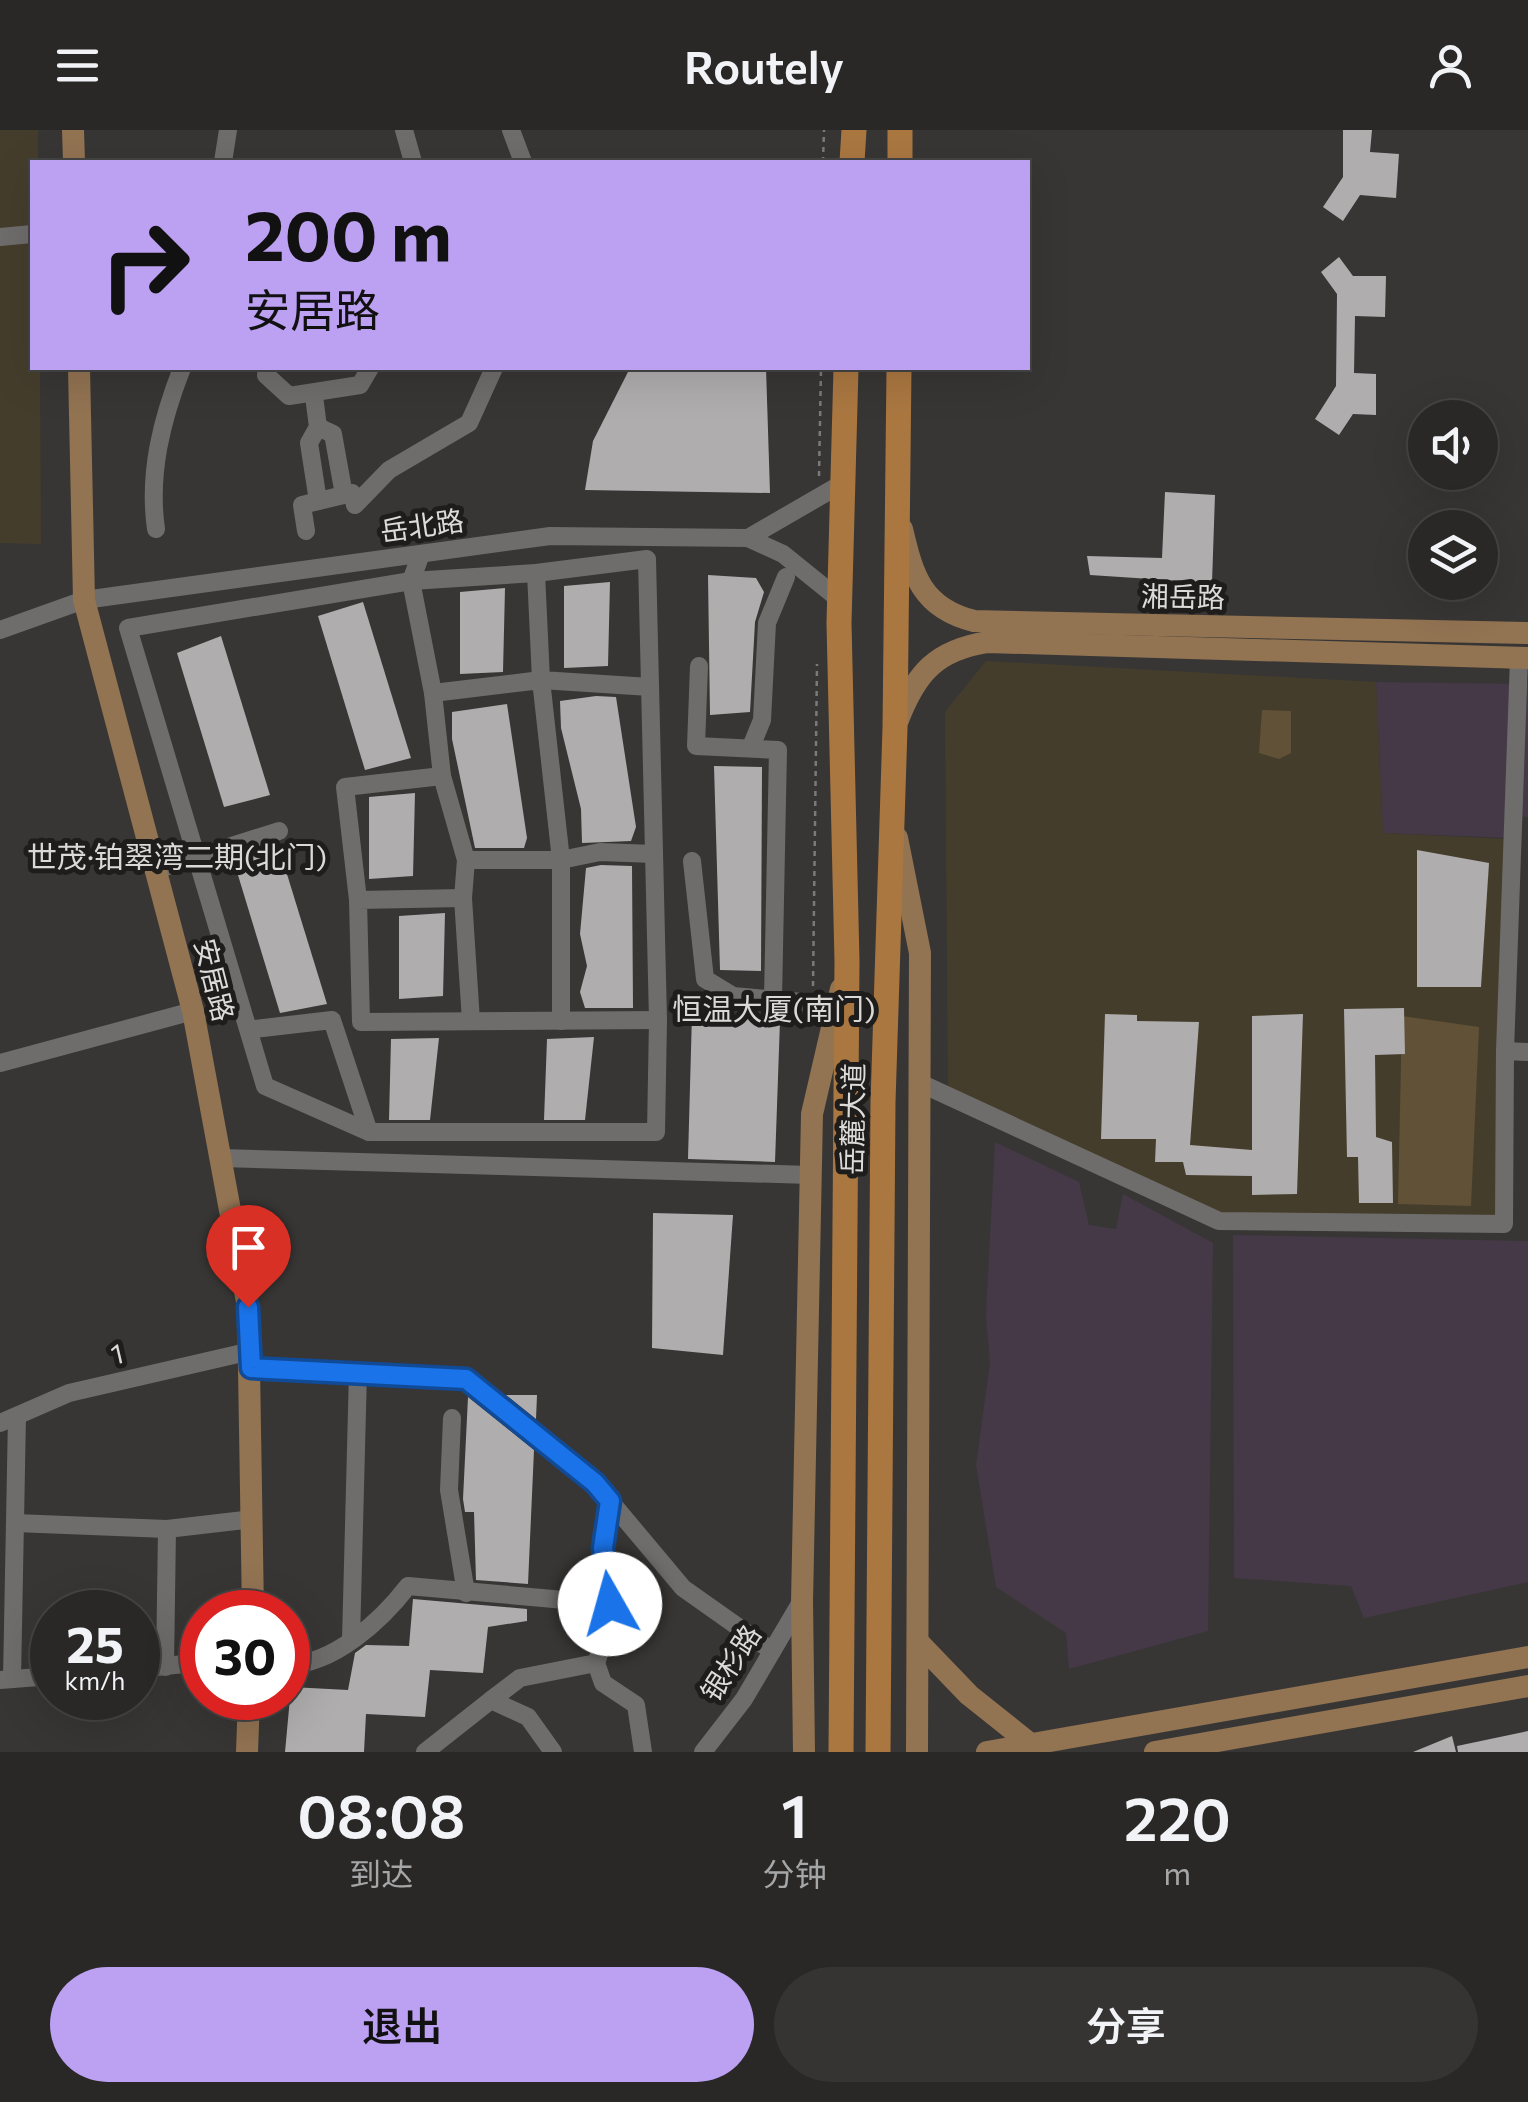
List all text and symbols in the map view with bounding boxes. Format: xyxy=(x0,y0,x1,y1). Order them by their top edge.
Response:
icon: menu xyxy=(50,38,105,93)
text: Routely xyxy=(684,38,844,93)
icon: person xyxy=(1423,38,1478,93)
text: 200 m xyxy=(245,190,452,275)
icon: right xyxy=(80,200,210,330)
text: 安居路 xyxy=(245,281,380,336)
map controls xyxy=(1408,400,1498,600)
button: sound xyxy=(1408,400,1498,490)
street label: 岳北路 xyxy=(378,502,466,548)
button: layers xyxy=(1408,510,1498,600)
street label: 湘岳路 xyxy=(1141,578,1225,614)
district label: 世茂·铂翠湾二期(北门) xyxy=(27,837,327,874)
street label: 安居路 xyxy=(188,935,242,1025)
district label: 恒温大厦(南门) xyxy=(672,989,876,1026)
street label: 岳麓大道 xyxy=(834,1063,870,1175)
pin xyxy=(206,1205,291,1308)
icon: arrive xyxy=(221,1220,276,1275)
street label: 1 xyxy=(107,1335,126,1371)
position arrow xyxy=(558,1552,662,1656)
speed limit sign: 30 xyxy=(180,1590,310,1720)
text: 25 xyxy=(66,1612,124,1673)
street label: 银杉路 xyxy=(693,1618,767,1707)
text: km/h xyxy=(65,1665,125,1695)
text: 08:08 xyxy=(297,1777,465,1850)
text: 1 xyxy=(781,1777,808,1850)
text: 220 xyxy=(1124,1780,1231,1853)
text: m xyxy=(1163,1852,1191,1892)
text: 到达 xyxy=(349,1853,413,1893)
text: 分钟 xyxy=(763,1853,827,1893)
button: 退出 xyxy=(50,1967,754,2082)
button: 分享 xyxy=(774,1967,1478,2082)

